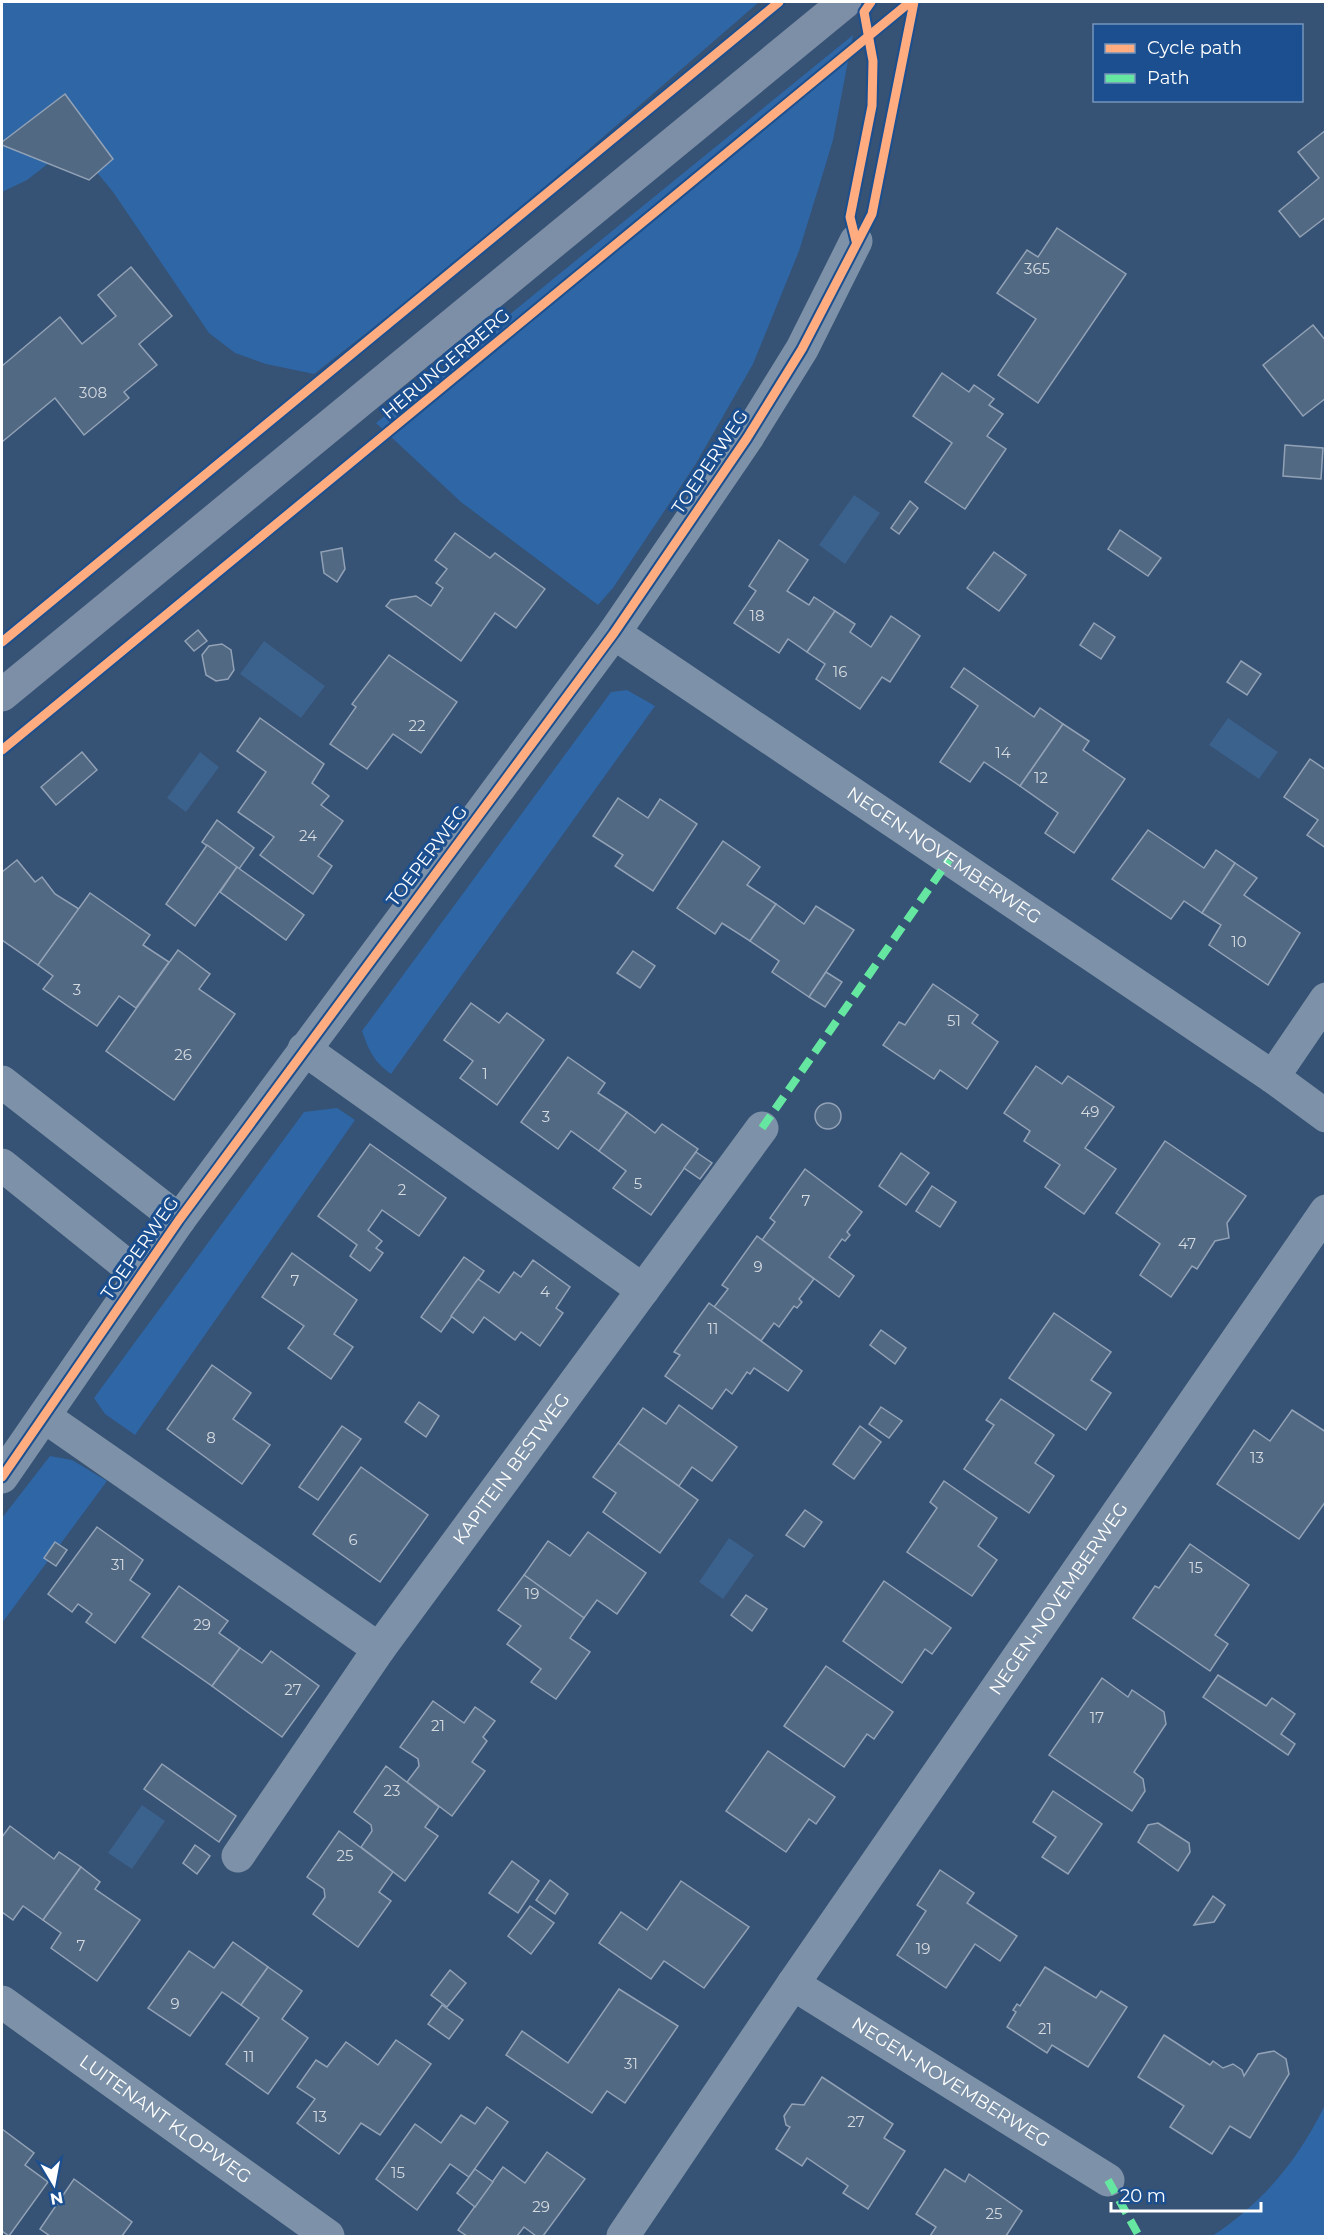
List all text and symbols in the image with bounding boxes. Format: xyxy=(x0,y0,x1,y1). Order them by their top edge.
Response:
legend xyxy=(1093,24,1303,102)
text: Cycle path xyxy=(1147,37,1242,59)
text: Path xyxy=(1147,67,1190,89)
house number: 365 xyxy=(1024,259,1050,278)
street label: HERUNGERBERG xyxy=(378,304,514,424)
house number: 308 xyxy=(79,383,107,402)
street label: TOEPERWEG xyxy=(667,406,753,518)
house number: 18 xyxy=(750,606,765,625)
house number: 16 xyxy=(833,662,847,681)
house number: 22 xyxy=(408,716,426,735)
house number: 14 xyxy=(995,743,1011,762)
house number: 12 xyxy=(1034,768,1048,787)
street label: NEGEN-NOVEMBERWEG xyxy=(843,782,1045,929)
street label: TOEPERWEG xyxy=(382,801,472,911)
house number: 24 xyxy=(299,826,317,845)
house number: 10 xyxy=(1231,932,1247,951)
house number: 3 xyxy=(73,980,81,999)
house number: 51 xyxy=(947,1011,961,1030)
house number: 26 xyxy=(174,1045,192,1064)
house number: 1 xyxy=(482,1064,488,1083)
house number: 49 xyxy=(1081,1102,1099,1121)
house number: 3 xyxy=(542,1107,550,1126)
house number: 5 xyxy=(634,1174,642,1193)
house number: 2 xyxy=(398,1180,406,1199)
house number: 7 xyxy=(802,1191,811,1210)
street label: TOEPERWEG xyxy=(96,1192,184,1304)
house number: 47 xyxy=(1178,1234,1196,1253)
house number: 9 xyxy=(753,1257,763,1276)
house number: 7 xyxy=(291,1271,300,1290)
house number: 4 xyxy=(540,1282,550,1301)
house number: 11 xyxy=(708,1319,718,1338)
street label: KAPITEIN BESTWEG xyxy=(448,1389,574,1549)
house number: 8 xyxy=(206,1428,216,1447)
house number: 13 xyxy=(1250,1448,1264,1467)
street label: NEGEN-NOVEMBERWEG xyxy=(985,1498,1133,1699)
house number: 6 xyxy=(348,1530,358,1549)
house number: 31 xyxy=(111,1555,125,1574)
house number: 15 xyxy=(1189,1558,1203,1577)
house number: 19 xyxy=(525,1584,539,1603)
house number: 29 xyxy=(193,1615,211,1634)
house number: 27 xyxy=(284,1680,302,1699)
house number: 17 xyxy=(1090,1708,1104,1727)
house number: 21 xyxy=(431,1716,445,1735)
house number: 23 xyxy=(384,1781,400,1800)
house number: 25 xyxy=(336,1846,354,1865)
house number: 7 xyxy=(77,1936,86,1955)
house number: 19 xyxy=(916,1939,930,1958)
house number: 9 xyxy=(170,1994,180,2013)
street label: NEGEN-NOVEMBERWEG xyxy=(848,2012,1054,2152)
house number: 21 xyxy=(1038,2019,1052,2038)
house number: 11 xyxy=(244,2047,254,2066)
street label: LUITENANT KLOPWEG xyxy=(75,2050,256,2188)
house number: 31 xyxy=(624,2054,638,2073)
house number: 13 xyxy=(313,2107,327,2126)
house number: 27 xyxy=(847,2112,865,2131)
north arrow xyxy=(24,2154,84,2214)
house number: 15 xyxy=(391,2163,405,2182)
scale bar xyxy=(1111,2175,1261,2213)
text: 20 m xyxy=(1120,2185,1166,2207)
text: N xyxy=(48,2188,65,2209)
house number: 29 xyxy=(532,2197,550,2216)
house number: 25 xyxy=(985,2204,1003,2223)

